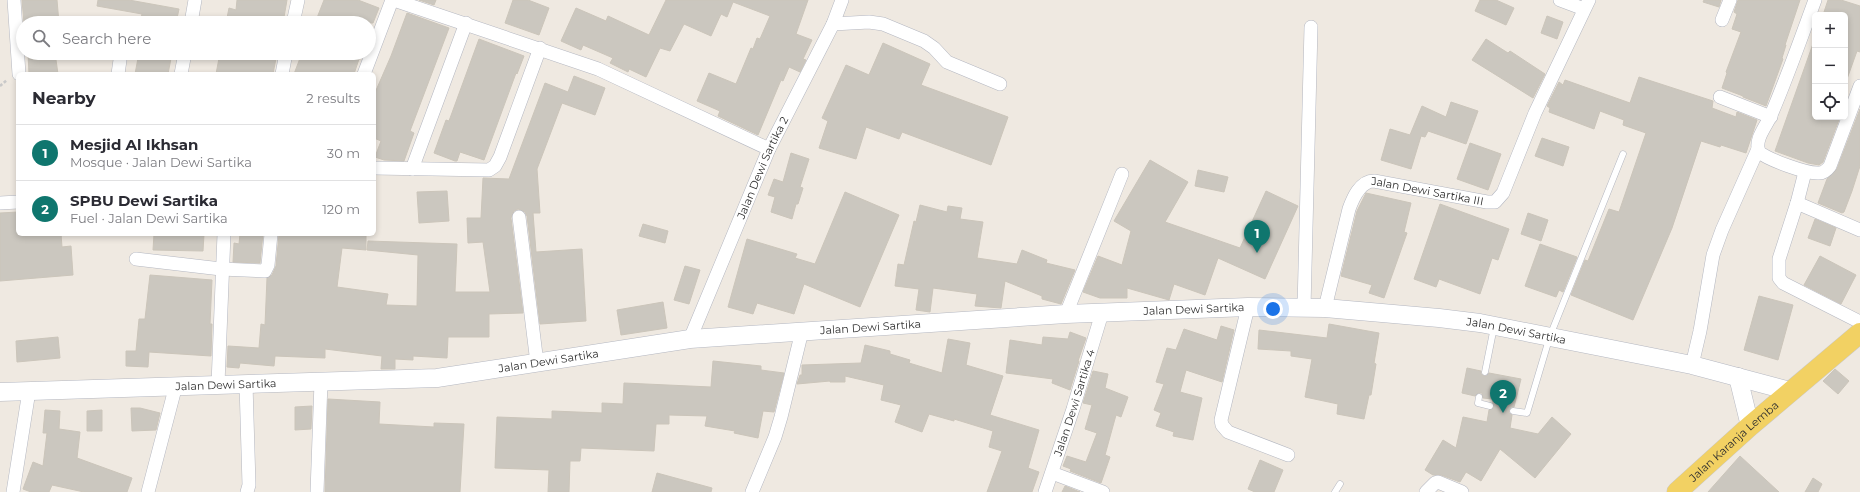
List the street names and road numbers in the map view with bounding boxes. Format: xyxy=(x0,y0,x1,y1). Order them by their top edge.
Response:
street label: Jalan Dewi Sartika 2 xyxy=(733,114,791,222)
street label: Jalan Dewi Sartika III xyxy=(1370,174,1485,208)
street label: Jalan Dewi Sartika xyxy=(1142,300,1245,318)
street label: Jalan Dewi Sartika xyxy=(1465,314,1567,347)
street label: Jalan Dewi Sartika xyxy=(818,317,921,337)
street label: Jalan Dewi Sartika xyxy=(496,346,600,376)
street label: Jalan Dewi Sartika 4 xyxy=(1050,347,1098,459)
street label: Jalan Dewi Sartika xyxy=(174,376,277,393)
street label: Jalan Karanja Lemba xyxy=(1685,398,1781,485)

